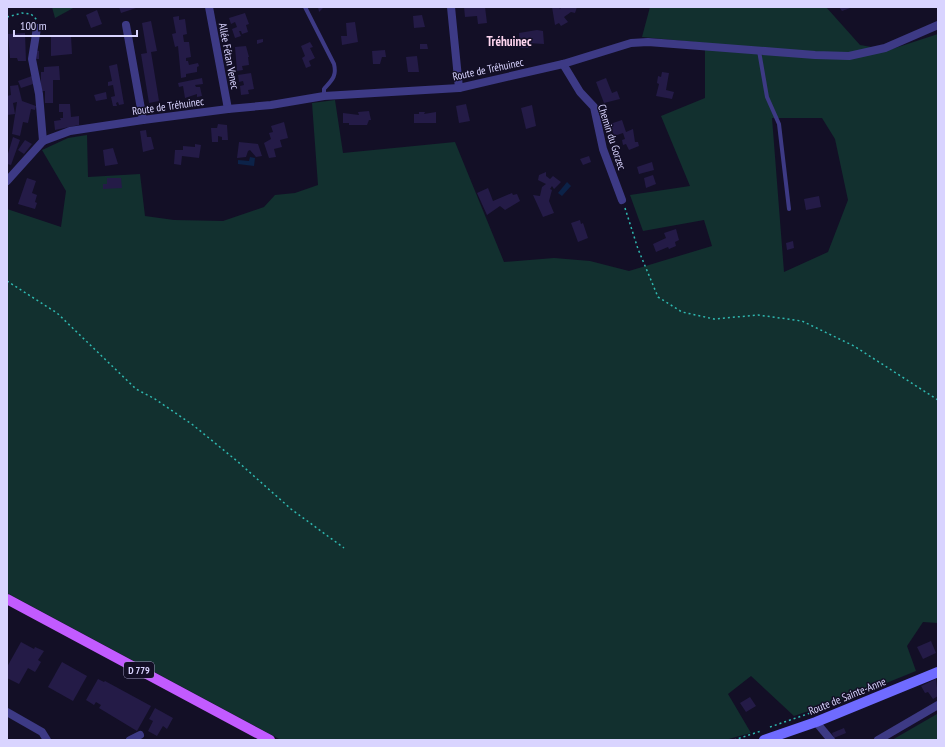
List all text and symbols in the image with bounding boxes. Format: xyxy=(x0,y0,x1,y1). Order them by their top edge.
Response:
scale bar xyxy=(14,12,137,38)
text: 100 m xyxy=(20,18,47,33)
street label: Allée Fétan Venec xyxy=(216,22,242,90)
district label: Tréhuinec xyxy=(487,33,532,50)
street label: Route de Tréhuinec xyxy=(451,55,525,83)
street label: Route de Tréhuinec xyxy=(131,94,205,118)
street label: Chemin du Gorzec xyxy=(595,102,629,172)
road number: D 779 xyxy=(124,662,154,678)
street label: Route de Sainte-Anne xyxy=(806,674,888,718)

